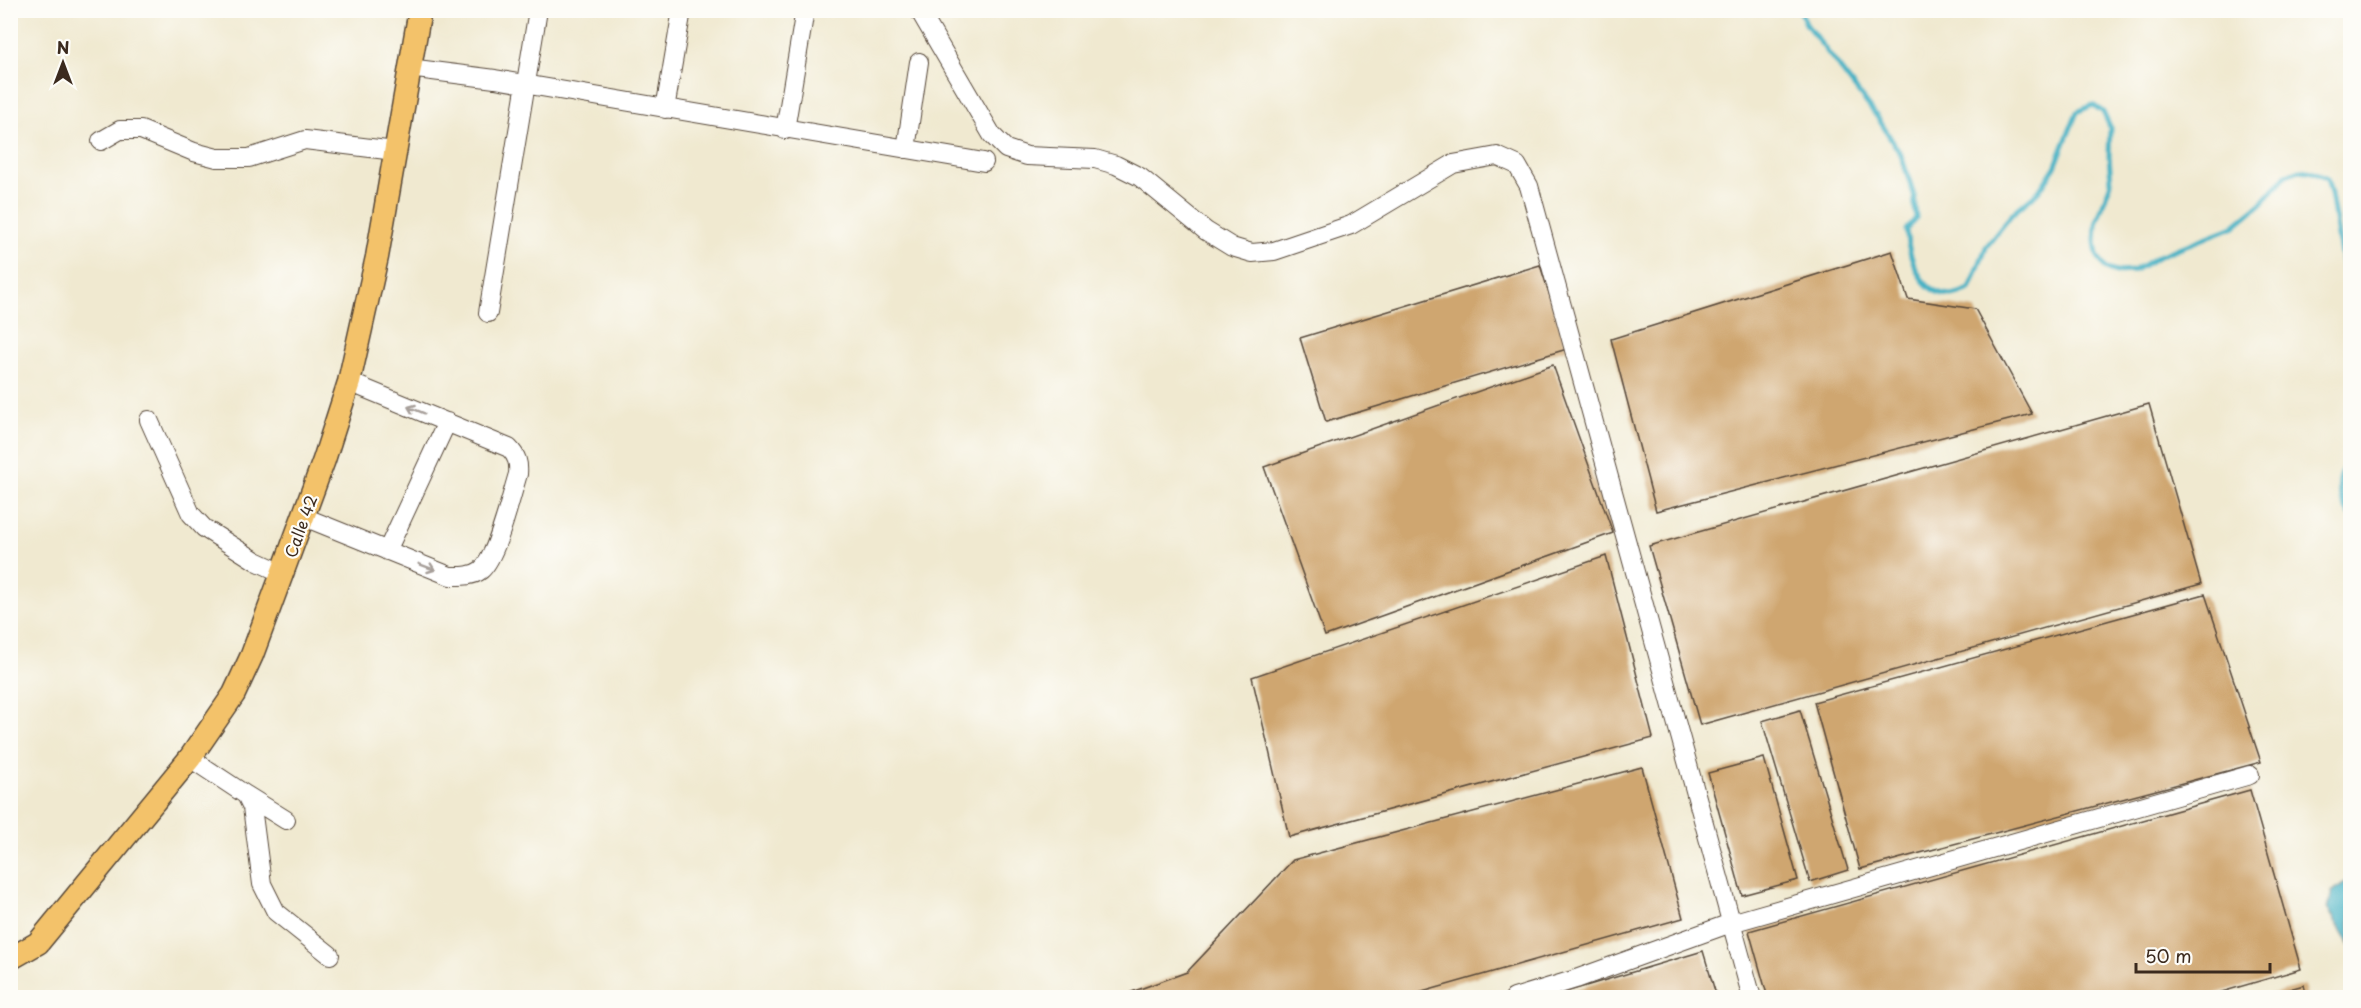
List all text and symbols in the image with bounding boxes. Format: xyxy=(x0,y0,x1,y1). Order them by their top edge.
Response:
north arrow xyxy=(33,33,93,93)
text: N xyxy=(57,35,69,59)
one-way arrow xyxy=(407,404,426,415)
street label: Calle 42 xyxy=(278,491,322,561)
one-way arrow xyxy=(418,562,436,573)
scale bar xyxy=(2136,936,2270,974)
text: 50 m xyxy=(2145,942,2192,969)

